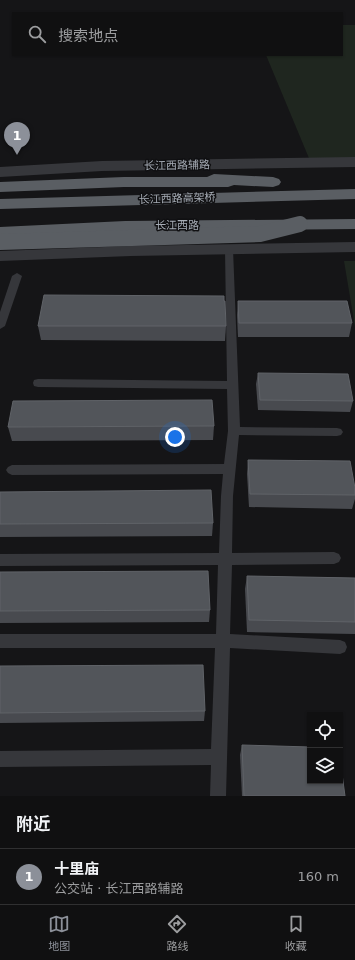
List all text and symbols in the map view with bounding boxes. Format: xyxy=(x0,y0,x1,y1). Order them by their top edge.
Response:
search box xyxy=(12,12,343,56)
icon: search xyxy=(26,23,48,45)
text: 搜索地点 xyxy=(58,27,118,45)
pin: 1 xyxy=(4,122,30,155)
street label: 长江西路辅路 xyxy=(144,158,210,173)
street label: 长江西路高架桥 xyxy=(138,191,216,206)
street label: 长江西路 xyxy=(155,219,199,232)
your location xyxy=(165,427,185,447)
map controls xyxy=(307,712,343,784)
button: locate xyxy=(307,712,343,748)
button: layers xyxy=(307,748,343,784)
text: 附近 xyxy=(16,814,50,834)
text: 十里庙 xyxy=(54,860,99,878)
text: 1 xyxy=(24,869,34,884)
text: 160 m xyxy=(297,869,339,884)
text: 公交站 · 长江西路辅路 xyxy=(54,881,183,896)
tab: 地图 xyxy=(48,913,70,953)
tab: 路线 xyxy=(166,913,188,953)
tab: 收藏 xyxy=(285,913,307,953)

